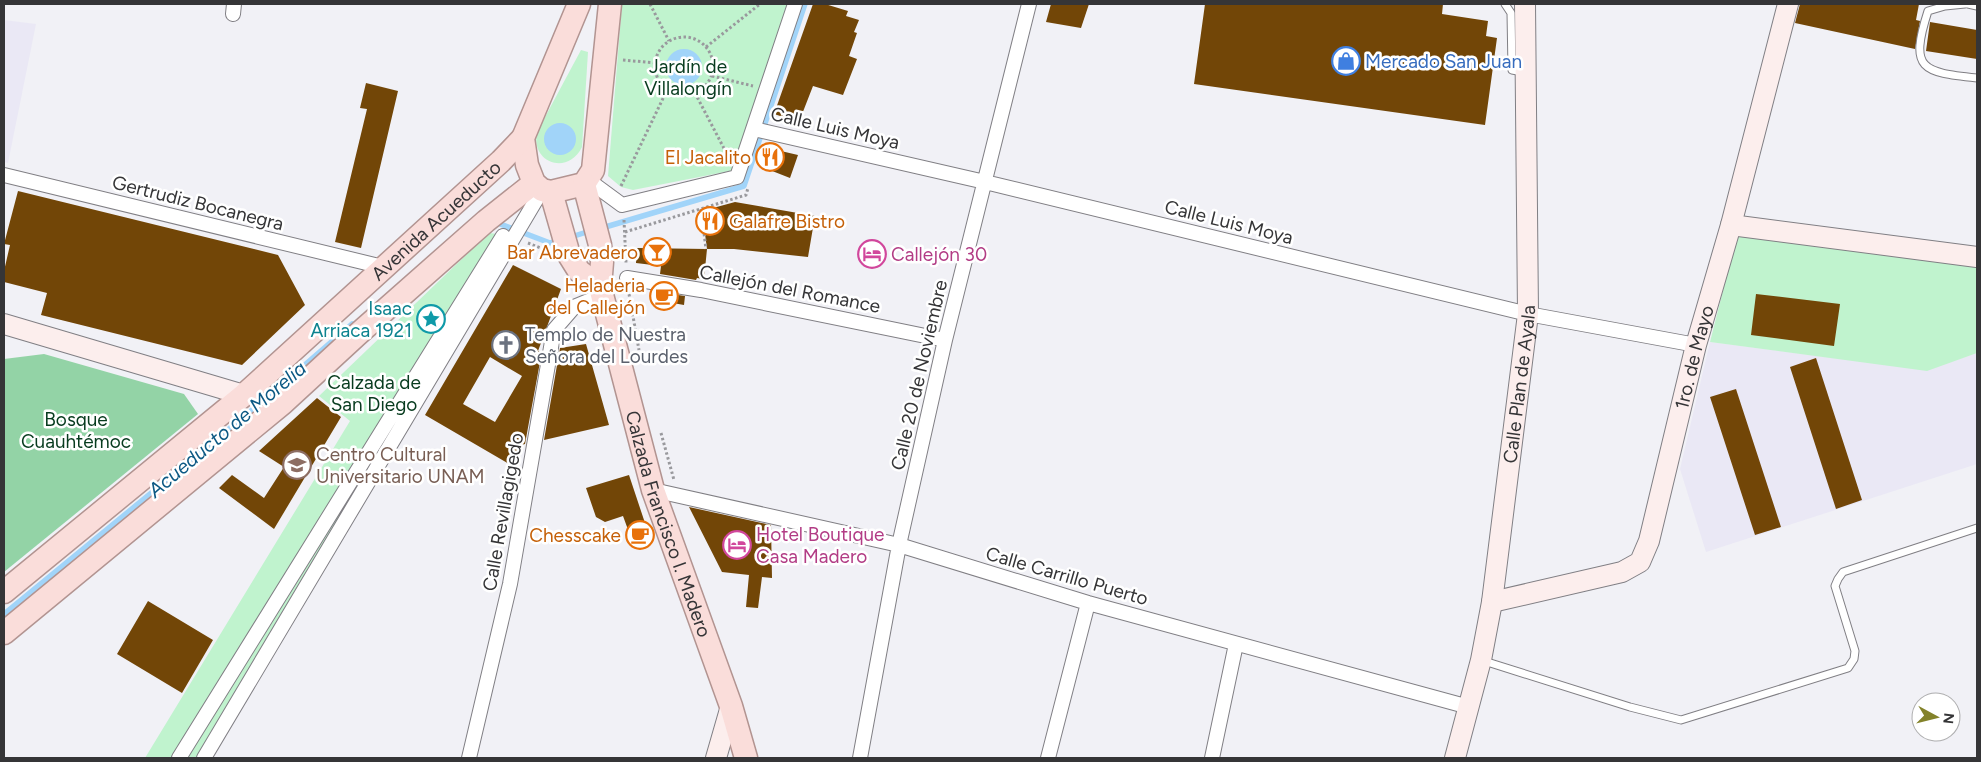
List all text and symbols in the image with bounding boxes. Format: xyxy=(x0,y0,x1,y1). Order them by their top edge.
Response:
shop icon: Mercado San Juan xyxy=(1331,46,1361,76)
place label: Mercado San Juan xyxy=(1365,50,1522,73)
park label: Jardín de Villalongín xyxy=(644,55,732,100)
street label: Calle Luis Moya xyxy=(768,102,902,154)
restaurant icon: El Jacalito xyxy=(755,142,785,172)
place label: El Jacalito xyxy=(665,146,751,169)
street label: Avenida Acueducto xyxy=(366,155,506,285)
street label: Gertrudiz Bocanegra xyxy=(110,171,286,235)
street label: Calle Luis Moya xyxy=(1162,195,1296,249)
restaurant icon: Galafre Bistro xyxy=(695,206,725,236)
place label: Galafre Bistro xyxy=(729,210,845,233)
bar icon: Bar Abrevadero xyxy=(642,237,672,267)
hotel icon: Callejón 30 xyxy=(857,239,887,269)
place label: Bar Abrevadero xyxy=(507,241,638,264)
place label: Callejón 30 xyxy=(891,243,987,266)
street label: Callejón del Romance xyxy=(698,260,882,318)
place label: Heladeria del Callejón xyxy=(546,274,645,319)
street label: Calle 20 de Noviembre xyxy=(886,278,952,472)
cafe icon: Heladeria del Callejón xyxy=(649,281,679,311)
place label: Isaac Arriaca 1921 xyxy=(310,297,412,342)
street label: 1ro. de Mayo xyxy=(1669,303,1718,412)
place icon: Isaac Arriaca 1921 xyxy=(416,304,446,334)
street label: Calle Plan de Ayala xyxy=(1498,305,1540,465)
place label: Templo de Nuestra Señora del Lourdes xyxy=(525,323,688,368)
church icon: Templo de Nuestra Señora del Lourdes xyxy=(491,330,521,360)
water label: Acueducto de Morelia xyxy=(142,356,311,503)
park label: Calzada de San Diego xyxy=(327,371,421,416)
park label: Bosque Cuauhtémoc xyxy=(21,408,131,453)
street label: Calzada Francisco I. Madero xyxy=(621,408,717,640)
street label: Calle Revillagigedo xyxy=(478,431,528,593)
place label: Centro Cultural Universitario UNAM xyxy=(316,443,485,488)
school or university icon: Centro Cultural Universitario UNAM xyxy=(282,450,312,480)
cafe icon: Chesscake xyxy=(625,520,655,550)
place label: Hotel Boutique Casa Madero xyxy=(756,523,884,568)
place label: Chesscake xyxy=(529,524,621,547)
hotel icon: Hotel Boutique Casa Madero xyxy=(722,530,752,560)
street label: Calle Carrillo Puerto xyxy=(983,542,1151,610)
north arrow xyxy=(1911,692,1961,742)
text: N xyxy=(1939,712,1958,725)

